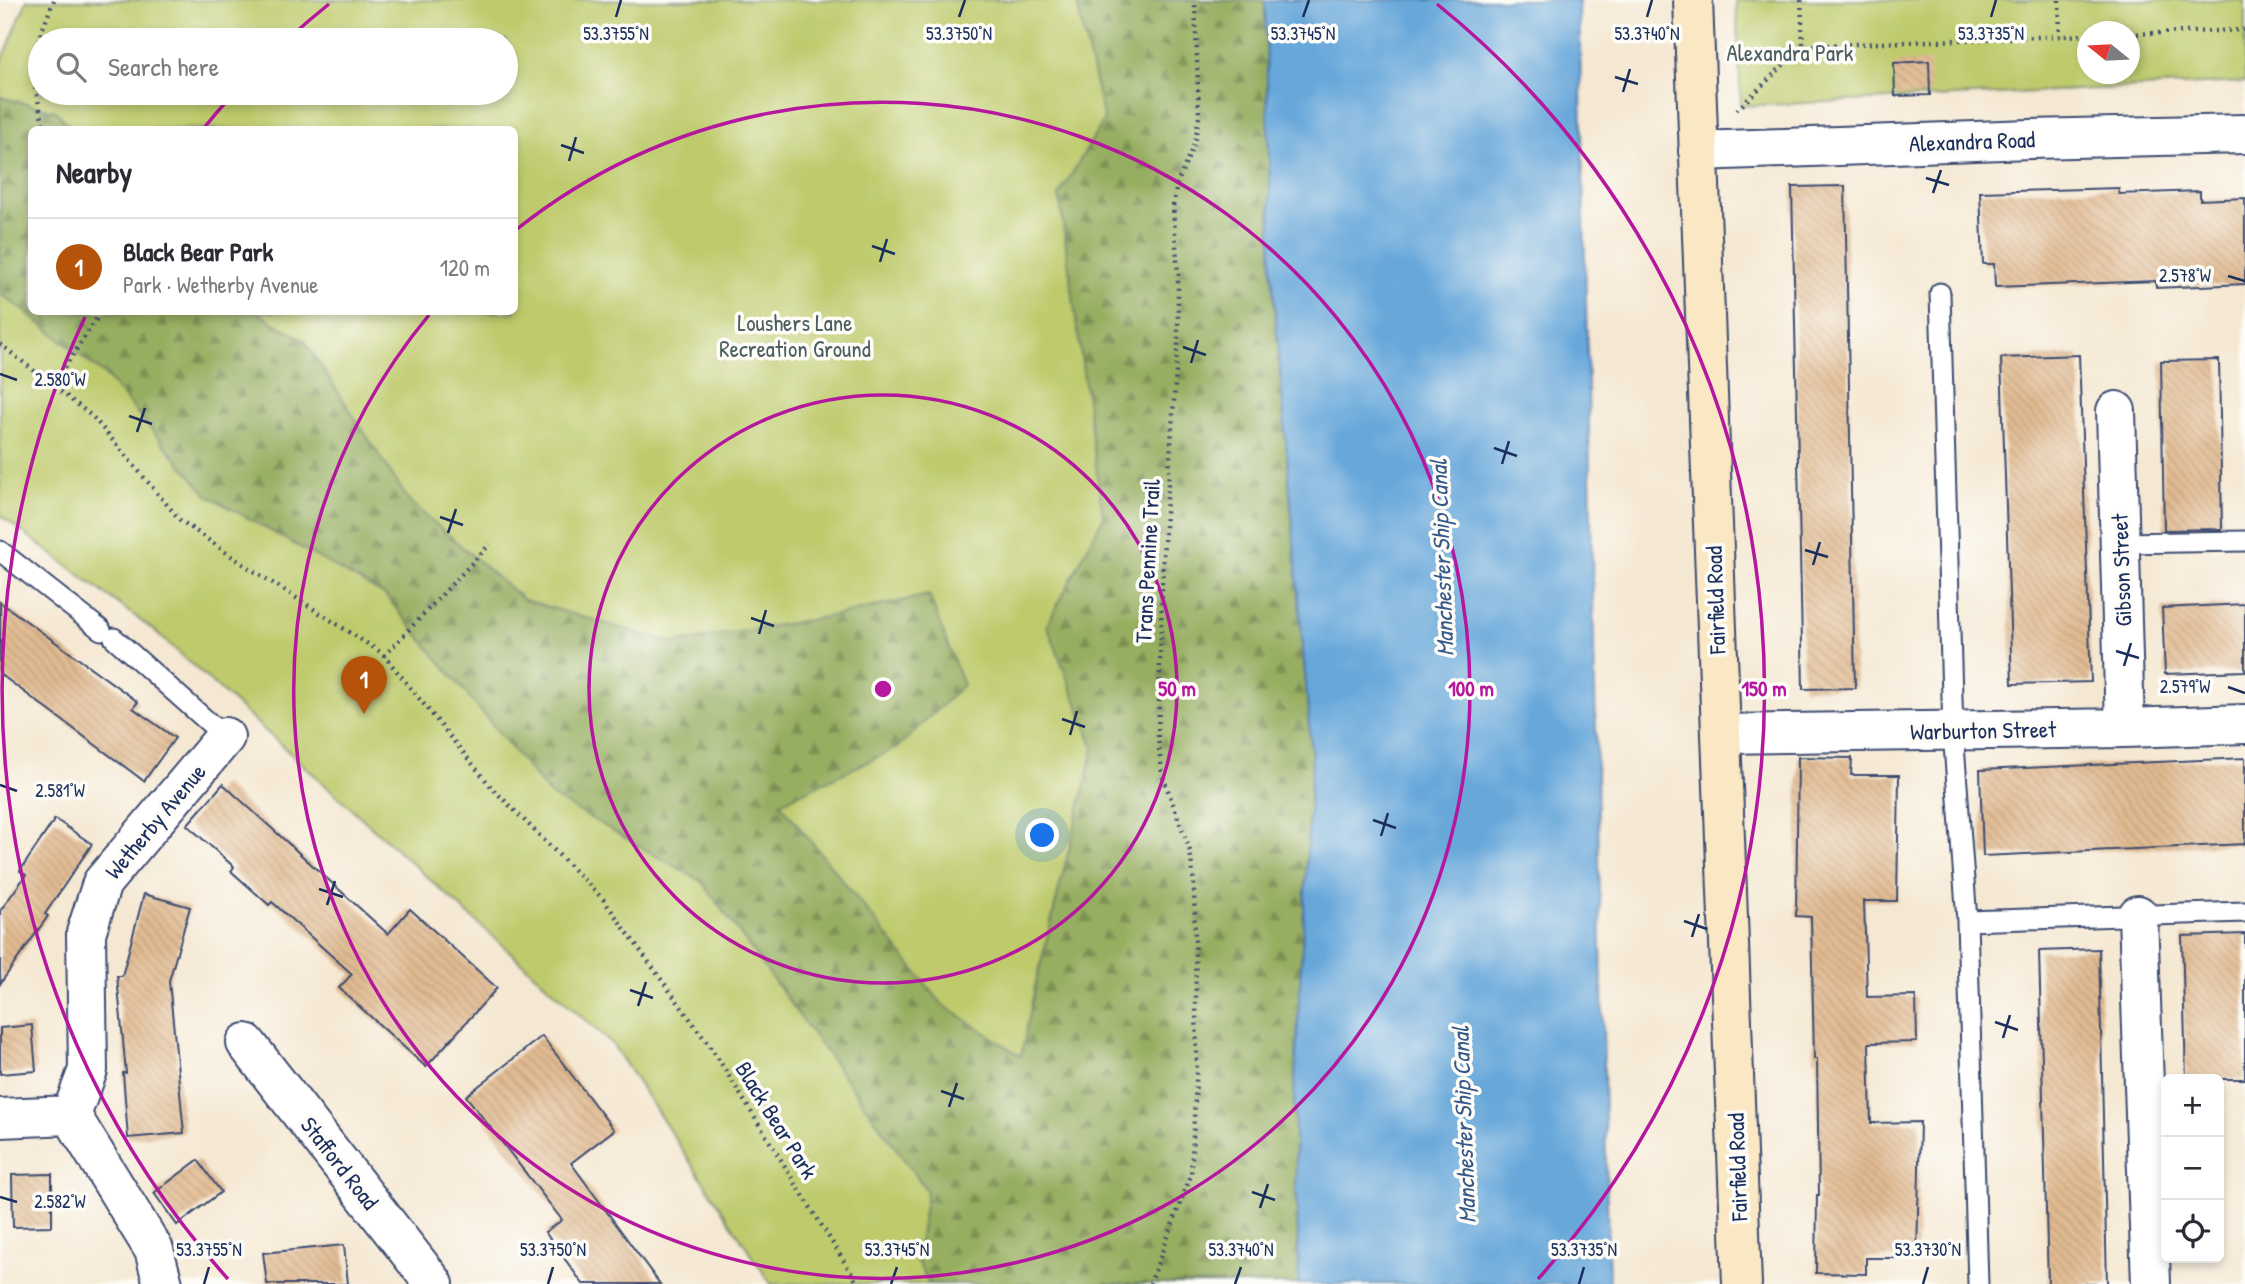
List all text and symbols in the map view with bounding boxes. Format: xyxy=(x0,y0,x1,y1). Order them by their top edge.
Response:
text: 53.3755°N xyxy=(583,21,649,46)
text: 53.3750°N xyxy=(926,21,992,46)
text: 53.3745°N xyxy=(1271,21,1335,46)
text: 53.3740°N xyxy=(1614,21,1680,46)
text: 53.3735°N xyxy=(1958,21,2024,46)
north arrow xyxy=(2077,21,2140,84)
search box xyxy=(28,28,518,105)
park label: Alexandra Park xyxy=(1727,37,1854,68)
icon: search xyxy=(52,48,90,86)
text: Search here xyxy=(108,49,219,84)
street label: Alexandra Road xyxy=(1908,123,2036,159)
text: Nearby xyxy=(56,152,132,192)
text: Black Bear Park xyxy=(123,234,273,269)
text: 1 xyxy=(75,252,83,283)
text: 120 m xyxy=(440,252,490,283)
text: 2.578°W xyxy=(2159,263,2211,288)
text: Park · Wetherby Avenue xyxy=(123,269,318,300)
park label: Loushers Lane Recreation Ground xyxy=(719,307,871,364)
text: 2.580°W xyxy=(34,367,86,392)
water label: Manchester Ship Canal xyxy=(1422,457,1461,657)
street label: Trans Pennine Trail xyxy=(1127,477,1167,644)
street label: Gibson Street xyxy=(2103,512,2138,627)
street label: Fairfield Road xyxy=(1698,545,1732,656)
pin: 1 xyxy=(341,656,387,714)
text: 50 m xyxy=(1158,674,1196,703)
text: 100 m xyxy=(1448,674,1494,703)
text: 150 m xyxy=(1741,674,1787,703)
text: 2.579°W xyxy=(2160,674,2210,699)
centre of rings xyxy=(871,677,895,701)
street label: Warburton Street xyxy=(1910,713,2057,747)
street label: Wetherby Avenue xyxy=(98,757,212,885)
text: 2.581°W xyxy=(35,778,85,803)
your location xyxy=(1025,818,1059,852)
water label: Manchester Ship Canal xyxy=(1444,1024,1483,1224)
street label: Black Bear Park xyxy=(729,1055,826,1185)
map controls xyxy=(2161,1074,2224,1263)
button: + xyxy=(2161,1074,2224,1137)
street label: Stafford Road xyxy=(294,1110,386,1216)
street label: Fairfield Road xyxy=(1720,1112,1754,1223)
button: − xyxy=(2161,1137,2224,1200)
text: 2.582°W xyxy=(34,1189,86,1214)
button: locate xyxy=(2161,1200,2224,1263)
text: 53.3755°N xyxy=(176,1237,242,1262)
text: 53.3750°N xyxy=(520,1237,586,1262)
text: 53.3745°N xyxy=(865,1237,929,1262)
text: 53.3740°N xyxy=(1208,1237,1274,1262)
text: 53.3735°N xyxy=(1551,1237,1617,1262)
text: 53.3730°N xyxy=(1895,1237,1961,1262)

